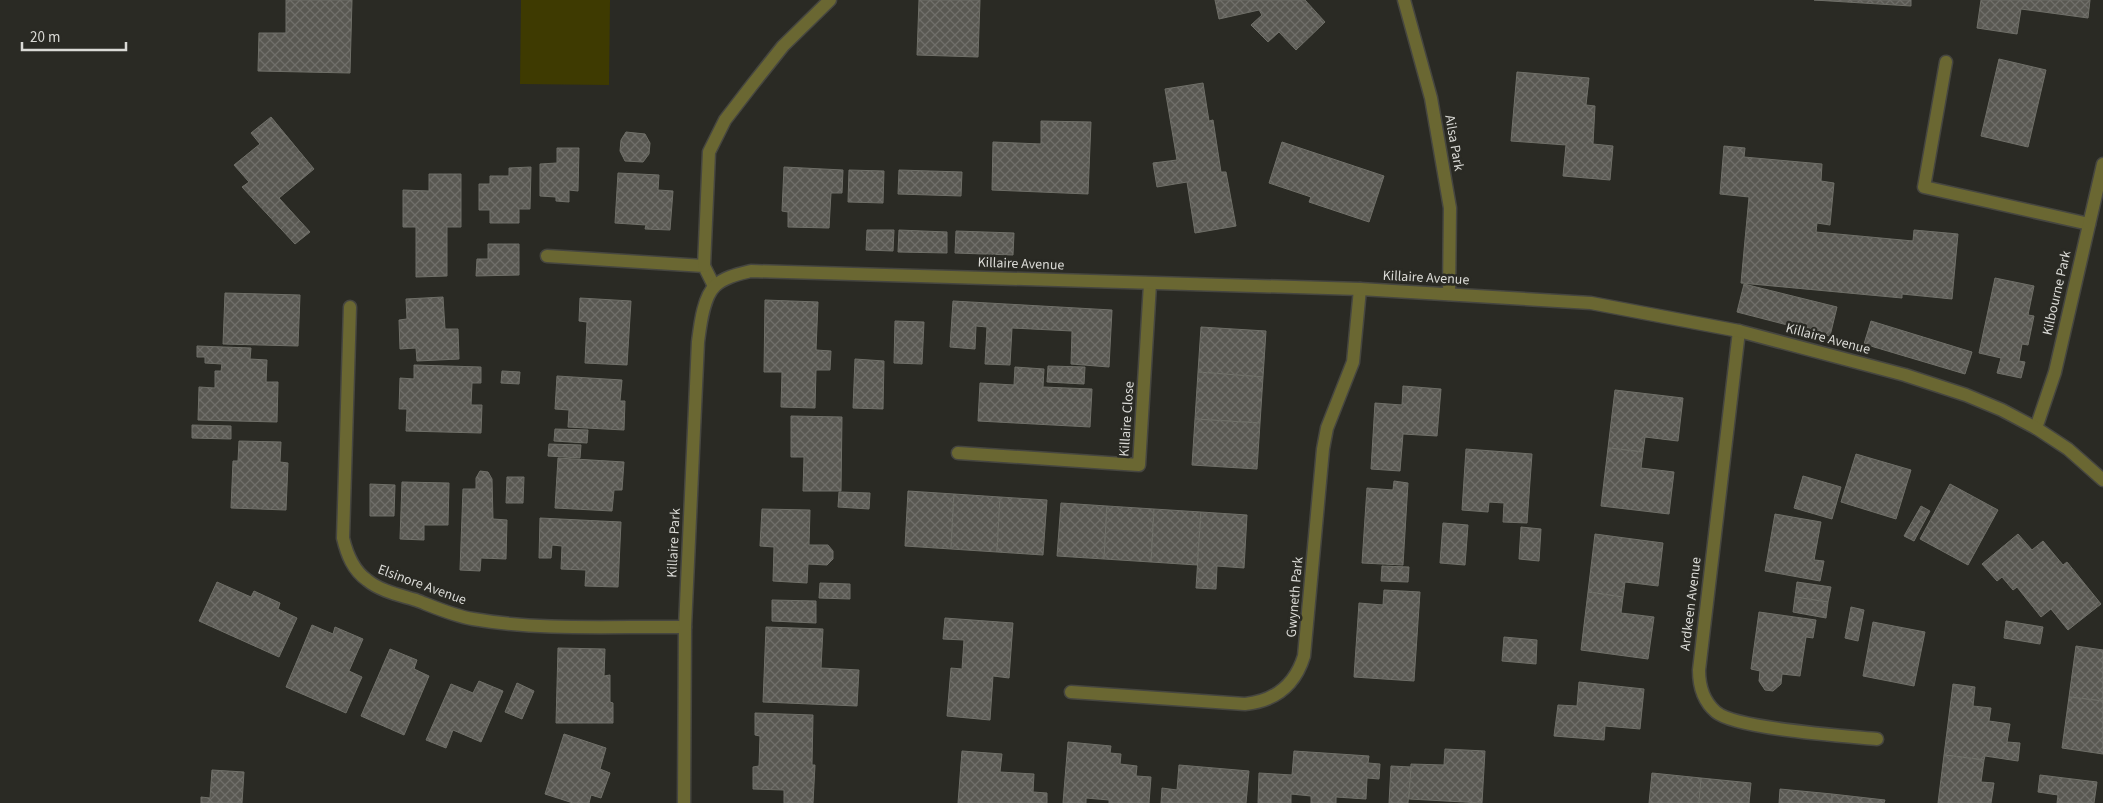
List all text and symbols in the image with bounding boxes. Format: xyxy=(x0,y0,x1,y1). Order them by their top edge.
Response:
scale bar xyxy=(22,20,126,52)
text: 20 m xyxy=(30,27,60,48)
street label: Ailsa Park xyxy=(1439,113,1469,173)
street label: Kilbourne Park xyxy=(2038,249,2076,337)
street label: Killaire Avenue xyxy=(977,252,1065,276)
street label: Killaire Avenue xyxy=(1382,266,1470,290)
street label: Killaire Avenue xyxy=(1783,318,1873,360)
street label: Killaire Close xyxy=(1114,381,1140,457)
street label: Killaire Park xyxy=(662,508,686,578)
street label: Gwyneth Park xyxy=(1282,556,1308,638)
street label: Ardkeen Avenue xyxy=(1675,556,1707,652)
street label: Elsinore Avenue xyxy=(375,560,469,610)

